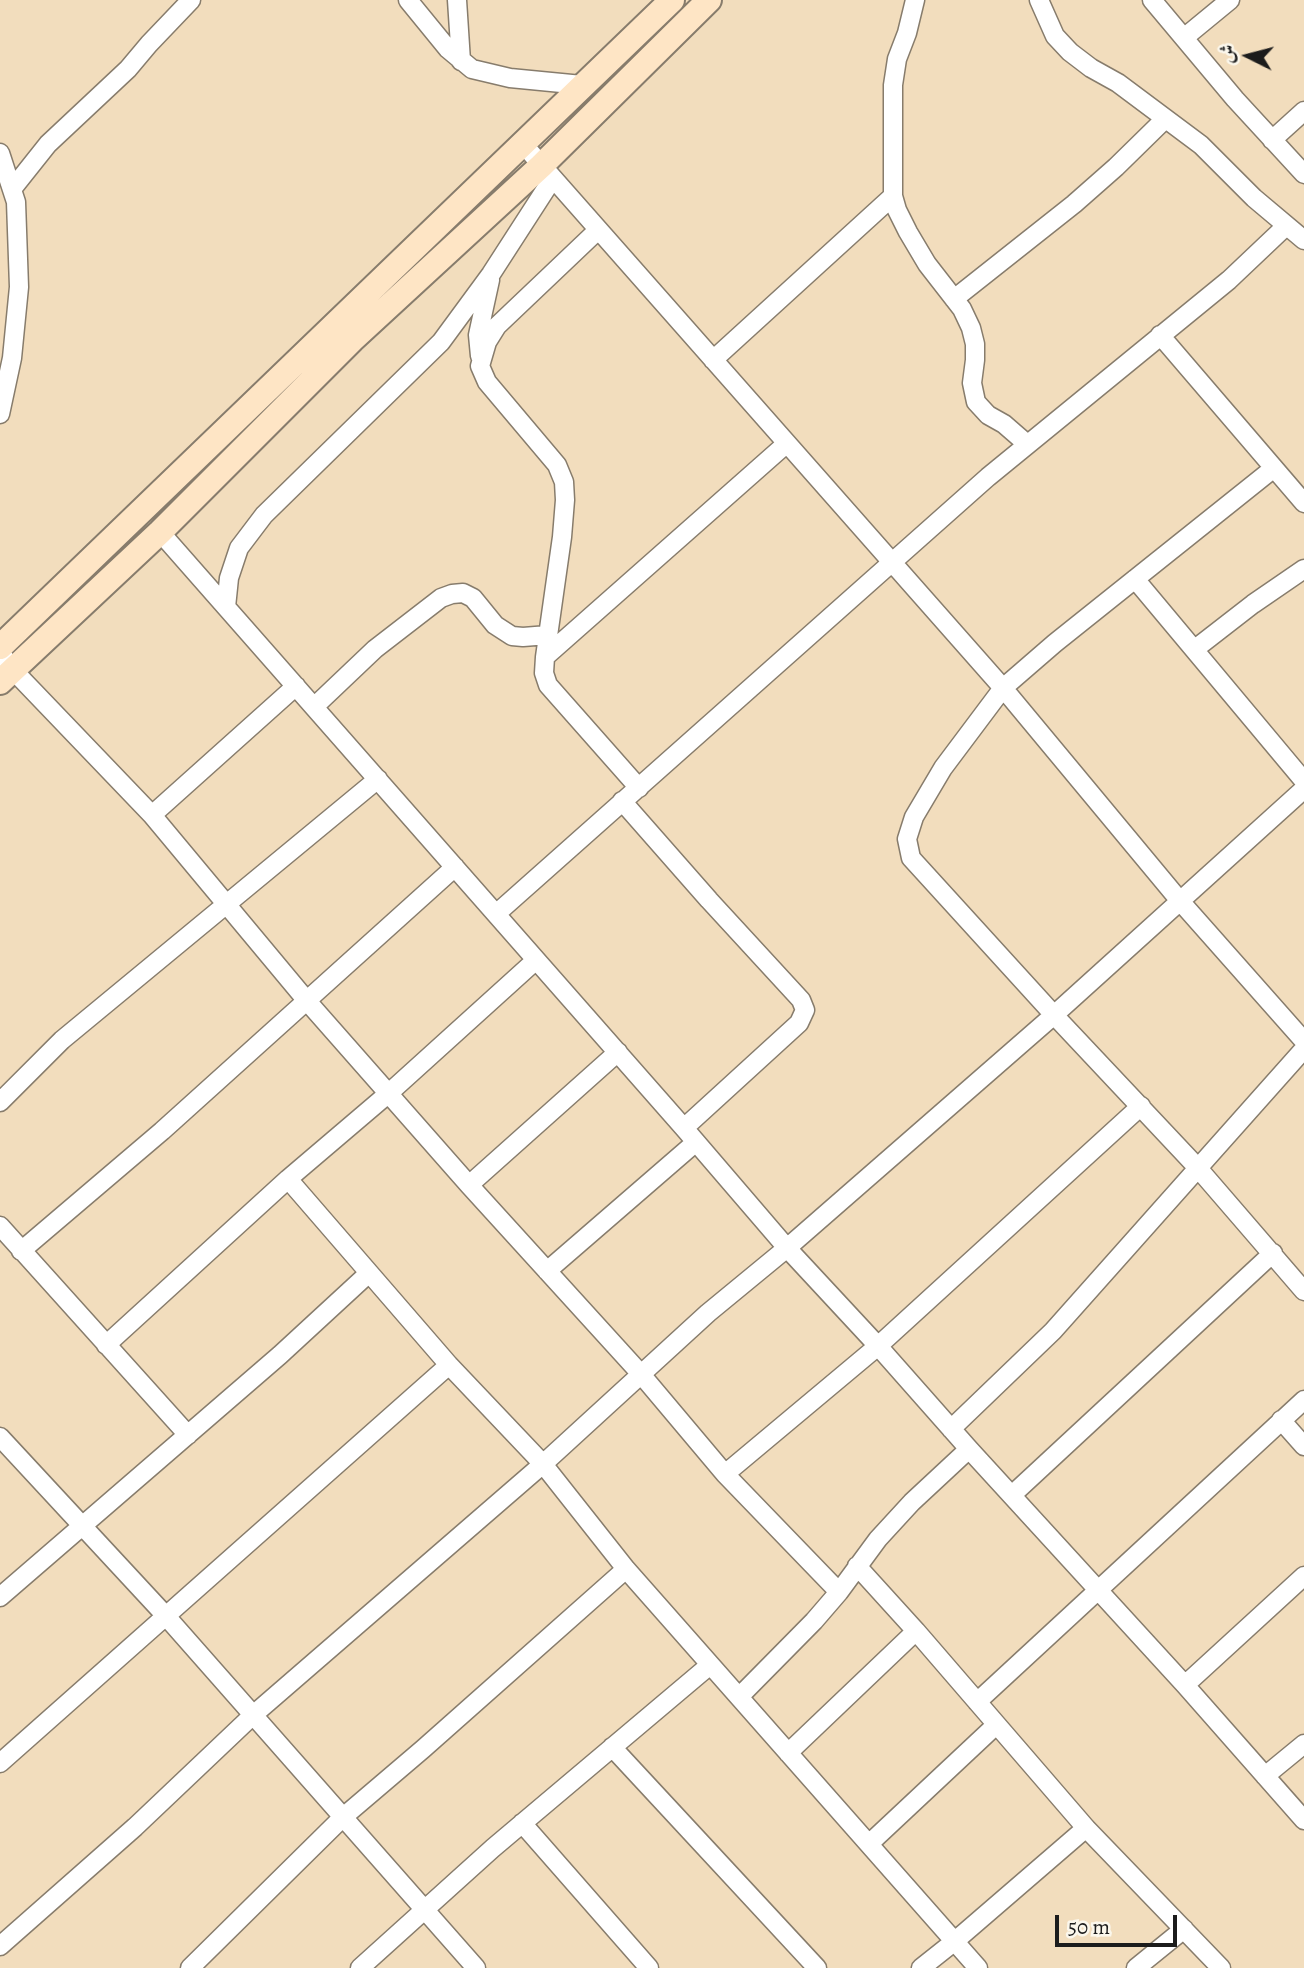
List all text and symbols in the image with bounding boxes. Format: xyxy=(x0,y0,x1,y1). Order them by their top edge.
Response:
north arrow xyxy=(1213,21,1283,91)
text: ش xyxy=(1213,43,1241,65)
scale bar xyxy=(1059,1902,1182,1946)
text: 50 m xyxy=(1068,1913,1110,1941)

